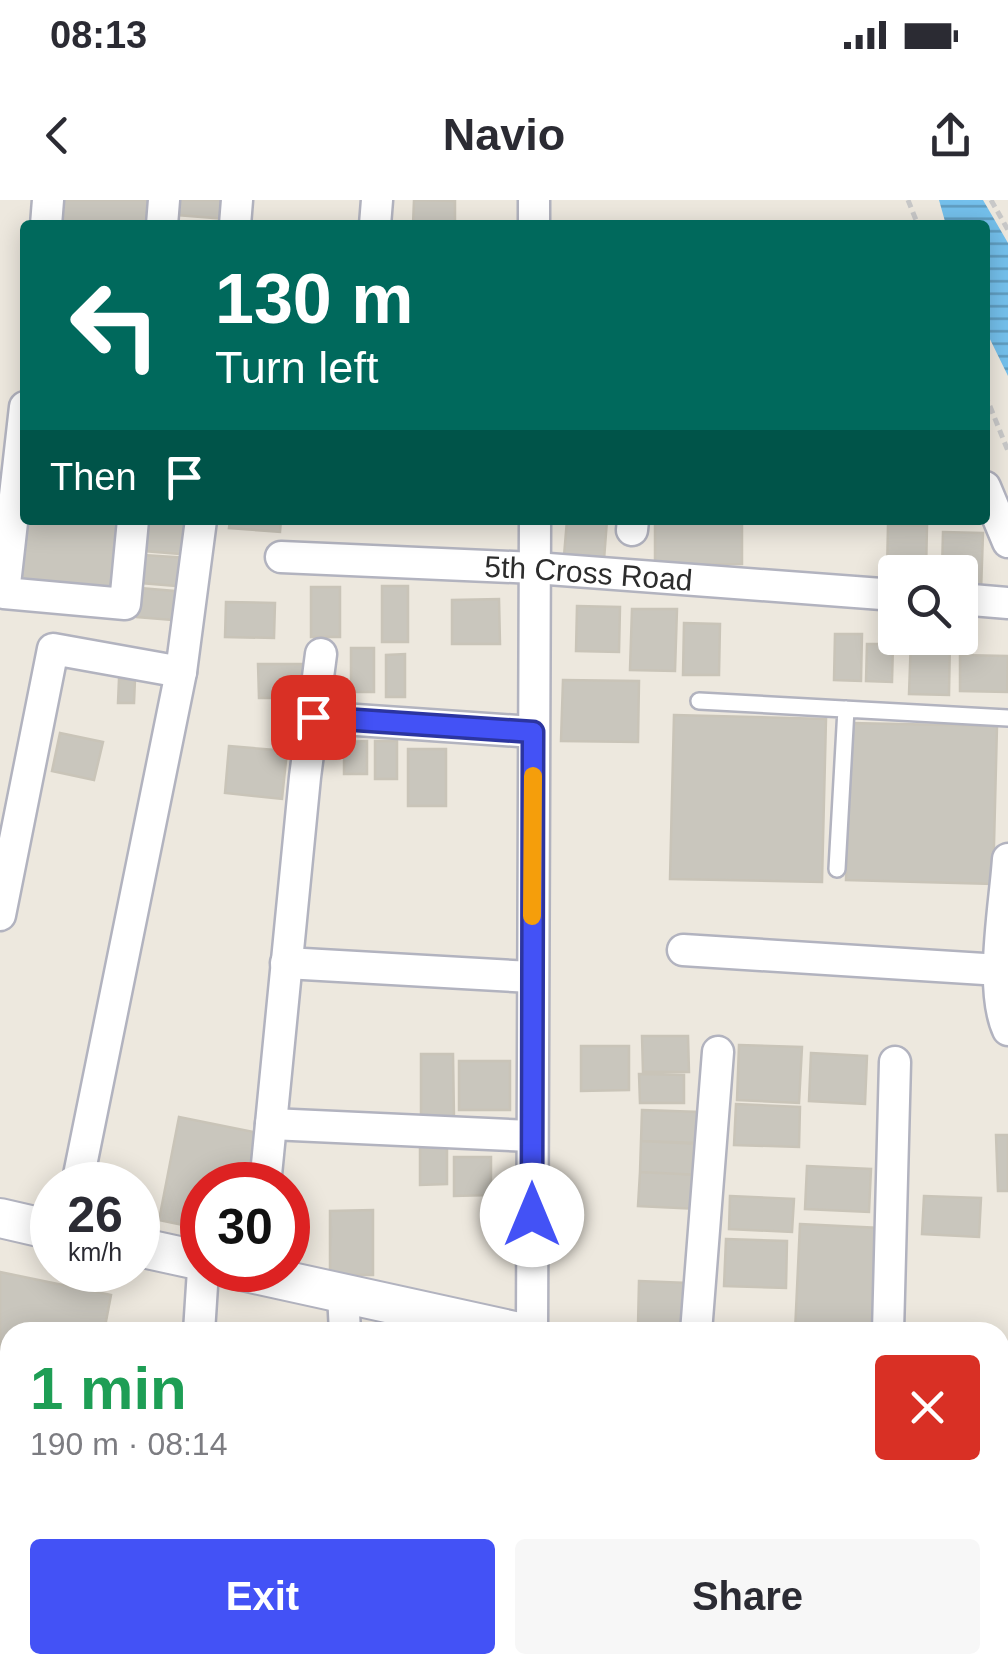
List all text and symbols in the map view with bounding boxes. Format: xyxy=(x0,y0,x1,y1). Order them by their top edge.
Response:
text: 08:13 xyxy=(50,14,147,56)
icon: back xyxy=(30,108,85,163)
icon: share xyxy=(923,108,978,163)
text: Navio xyxy=(443,109,565,160)
icon: left xyxy=(50,260,180,390)
text: 130 m xyxy=(215,260,413,338)
text: Turn left xyxy=(215,342,378,393)
icon: arrive xyxy=(157,450,212,505)
text: Then xyxy=(50,456,137,498)
street label: 5th Cross Road xyxy=(484,549,694,596)
map controls xyxy=(878,555,978,655)
button: search xyxy=(878,555,978,655)
pin xyxy=(271,675,356,760)
icon: arrive xyxy=(286,690,341,745)
speed limit sign: 30 xyxy=(180,1162,310,1292)
position arrow xyxy=(480,1163,584,1267)
text: 26 xyxy=(67,1187,123,1243)
text: km/h xyxy=(68,1238,122,1266)
text: 1 min xyxy=(30,1355,187,1422)
button: close xyxy=(875,1355,980,1460)
text: 190 m · 08:14 xyxy=(30,1426,227,1462)
button: Exit xyxy=(30,1539,495,1654)
button: Share xyxy=(515,1539,980,1654)

